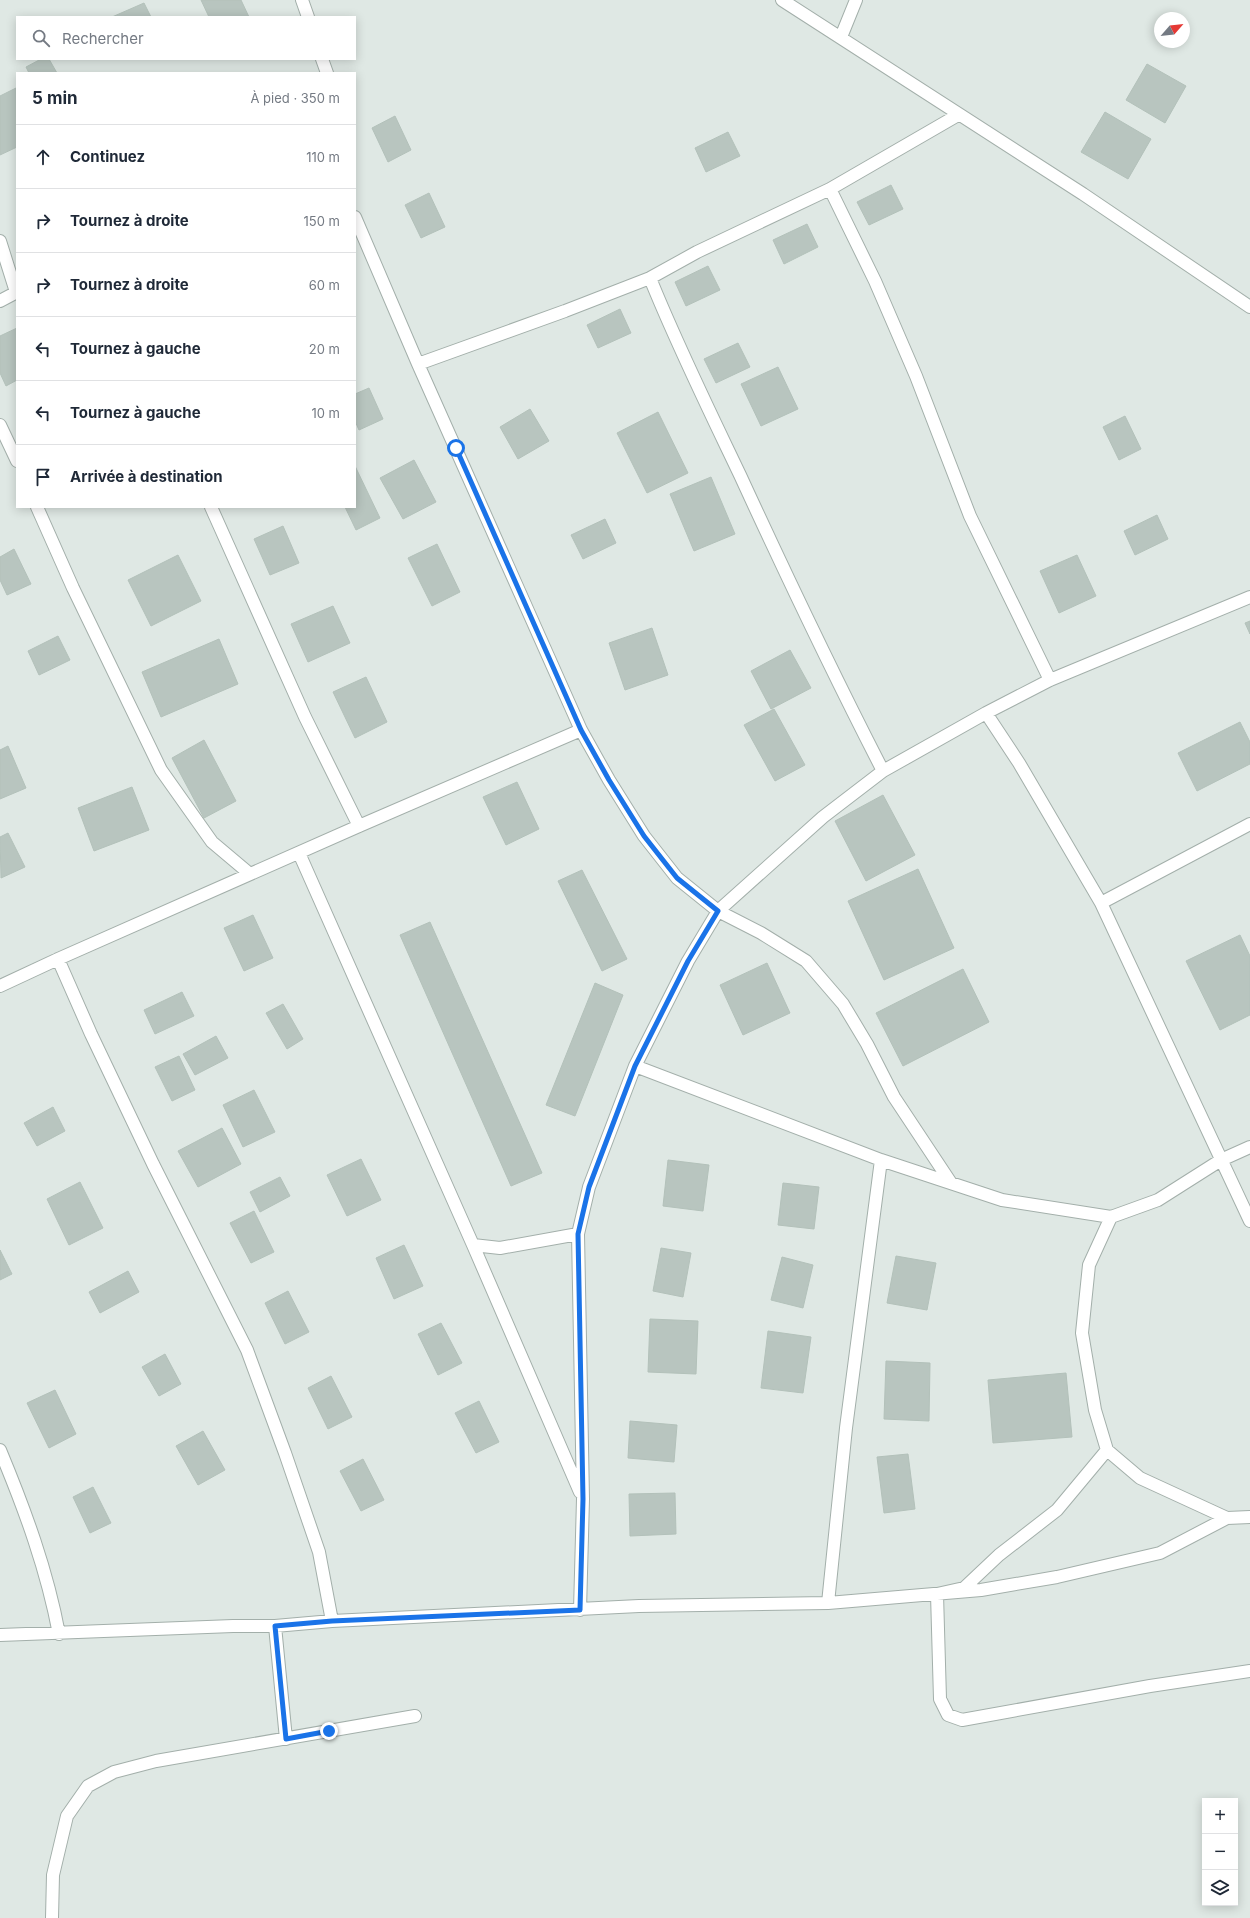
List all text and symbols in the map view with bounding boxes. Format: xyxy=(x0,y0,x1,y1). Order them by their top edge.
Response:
north arrow xyxy=(1154,12,1190,48)
search box xyxy=(16,16,356,60)
icon: search xyxy=(30,27,52,49)
text: Rechercher xyxy=(62,29,144,48)
text: 5 min xyxy=(32,88,78,108)
text: À pied · 350 m xyxy=(250,90,340,106)
icon: ahead xyxy=(32,146,54,168)
text: Continuez xyxy=(70,147,145,166)
text: 110 m xyxy=(306,149,340,165)
icon: right xyxy=(32,210,54,232)
text: Tournez à droite xyxy=(70,211,189,230)
text: 150 m xyxy=(304,213,340,229)
icon: right xyxy=(32,274,54,296)
text: Tournez à droite xyxy=(70,275,189,294)
text: 60 m xyxy=(309,277,340,293)
icon: left xyxy=(32,338,54,360)
text: Tournez à gauche xyxy=(70,339,201,358)
text: 20 m xyxy=(309,341,340,357)
icon: left xyxy=(32,402,54,424)
text: Tournez à gauche xyxy=(70,403,201,422)
text: 10 m xyxy=(311,405,340,421)
route start xyxy=(447,439,465,457)
icon: arrive xyxy=(32,466,54,488)
text: Arrivée à destination xyxy=(70,467,223,486)
route end xyxy=(320,1722,338,1740)
map controls xyxy=(1202,1798,1238,1906)
button: + xyxy=(1202,1798,1238,1834)
button: − xyxy=(1202,1834,1238,1870)
button: layers xyxy=(1202,1870,1238,1906)

